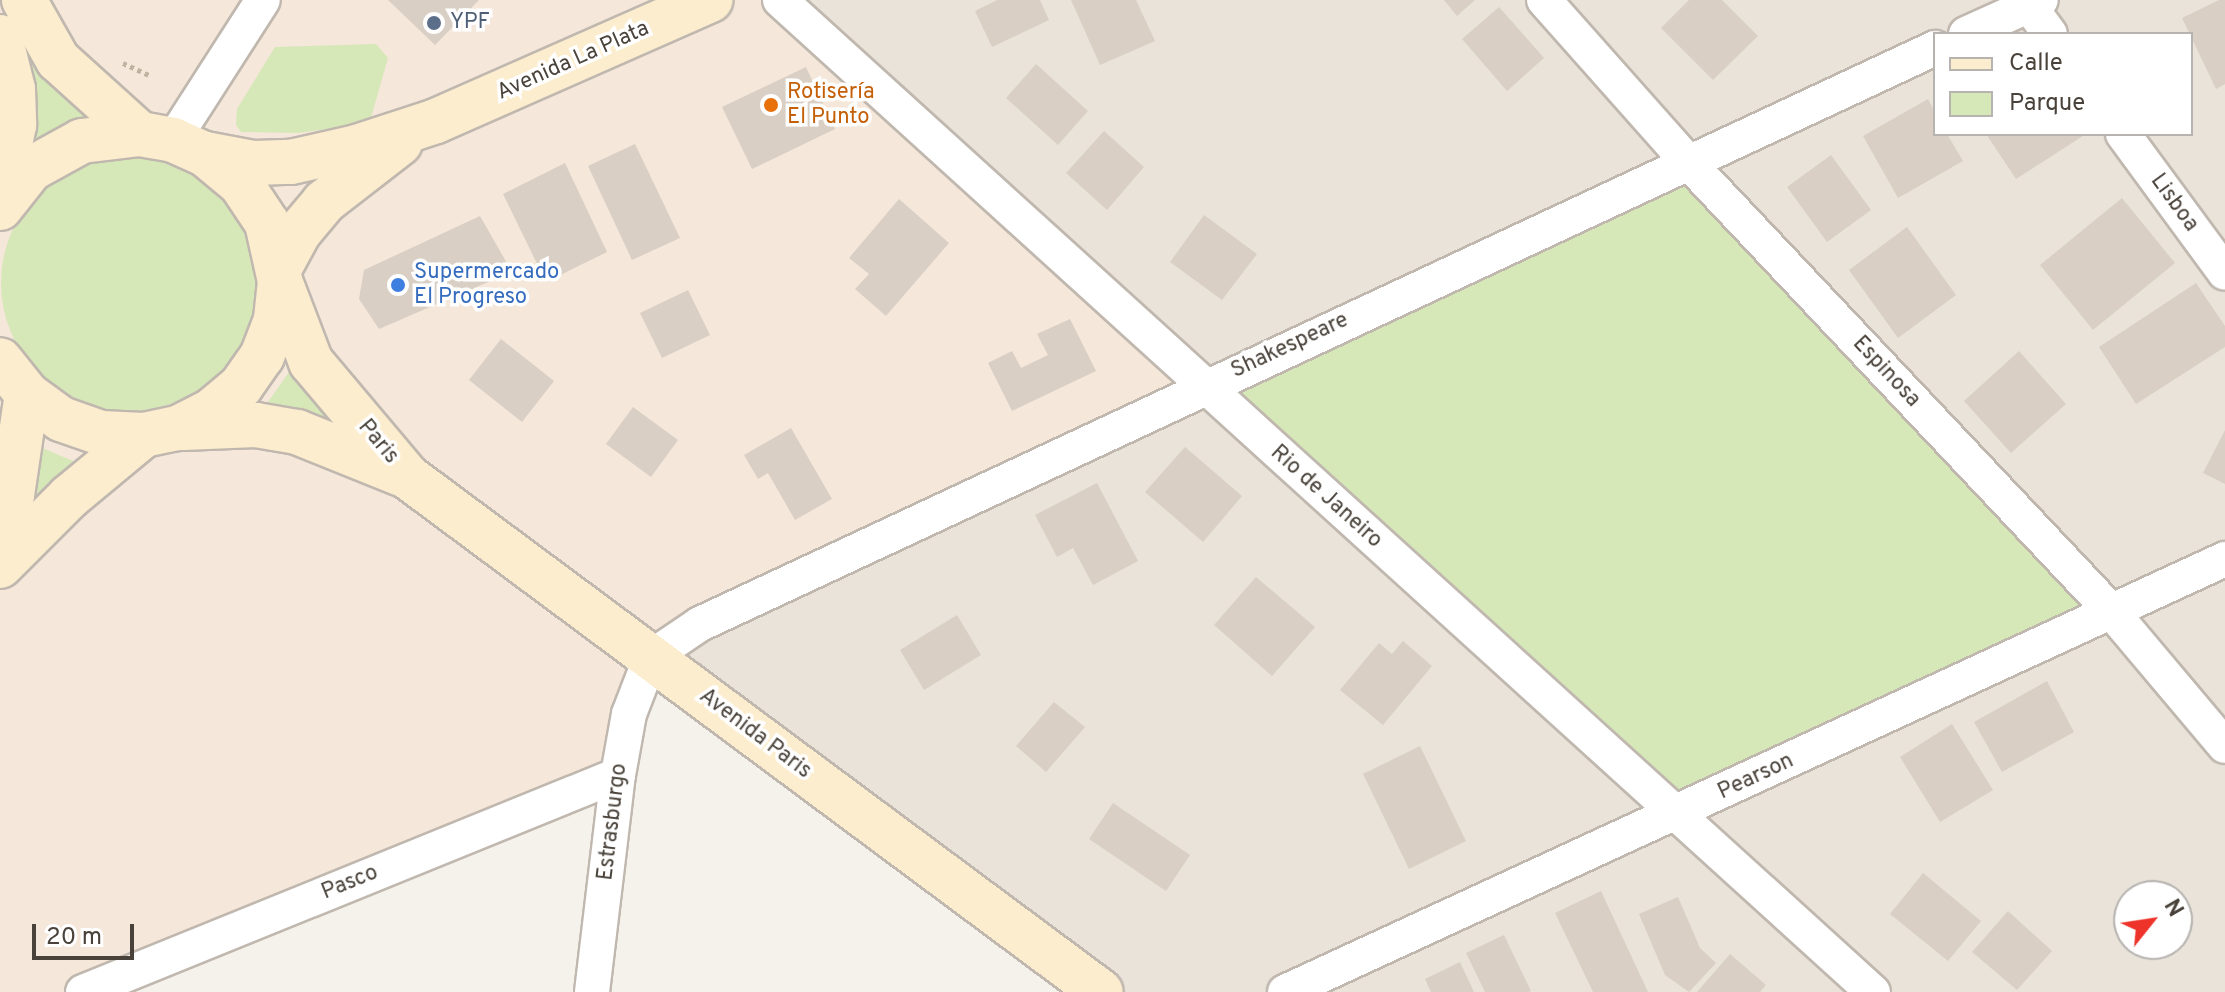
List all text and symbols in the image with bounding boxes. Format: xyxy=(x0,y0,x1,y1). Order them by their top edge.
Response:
place label: YPF xyxy=(450,10,490,36)
marker: YPF xyxy=(425,14,443,32)
street label: Avenida La Plata xyxy=(493,16,653,106)
legend xyxy=(1933,32,2193,136)
text: Calle xyxy=(2009,49,2063,79)
place label: Rotisería El Punto xyxy=(787,79,874,130)
text: Parque xyxy=(2009,89,2085,119)
marker: Rotisería El Punto xyxy=(762,96,780,114)
street label: Lisboa xyxy=(2144,169,2204,237)
place label: Supermercado El Progreso xyxy=(414,259,559,310)
marker: Supermercado El Progreso xyxy=(389,276,407,294)
street label: Shakespeare xyxy=(1227,307,1353,385)
street label: Espinosa xyxy=(1846,331,1926,413)
street label: Paris xyxy=(352,415,404,469)
street label: Rio de Janeiro xyxy=(1265,440,1387,554)
street label: Avenida Paris xyxy=(694,683,816,785)
street label: Pearson xyxy=(1714,748,1798,806)
street label: Estrasburgo xyxy=(593,762,633,882)
street label: Pasco xyxy=(318,860,382,906)
north arrow xyxy=(2113,880,2193,960)
text: N xyxy=(2157,895,2188,922)
scale bar xyxy=(36,908,138,958)
text: 20 m xyxy=(46,923,102,953)

